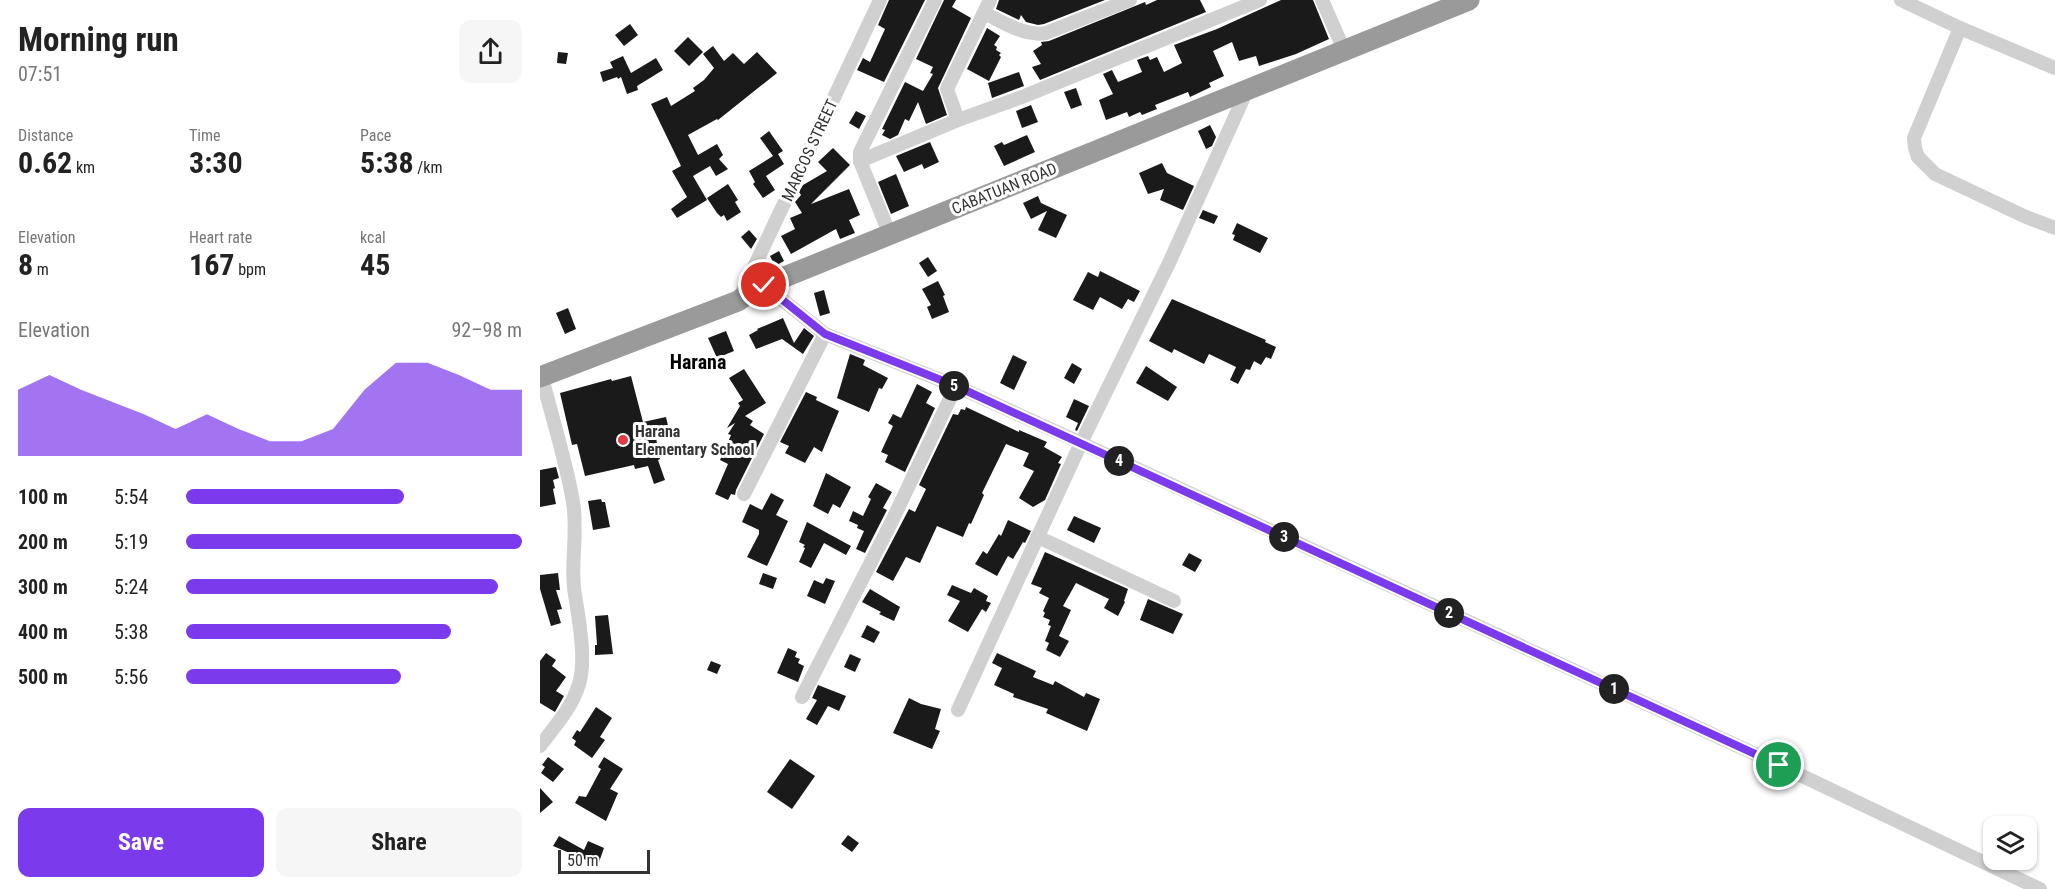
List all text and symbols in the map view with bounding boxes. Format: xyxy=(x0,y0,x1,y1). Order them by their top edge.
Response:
text: Morning run xyxy=(18,20,179,59)
button: share xyxy=(459,20,522,83)
text: 07:51 xyxy=(18,62,62,86)
street label: MARCOS STREET xyxy=(778,96,841,204)
text: Distance xyxy=(18,126,73,145)
text: Time xyxy=(189,126,221,145)
text: Pace xyxy=(360,126,391,145)
text: 0.62 xyxy=(18,145,72,180)
text: 3:30 xyxy=(189,145,243,180)
text: 5:38 xyxy=(360,145,414,180)
text: km xyxy=(72,158,95,177)
text: /km xyxy=(414,158,443,177)
street label: CABATUAN ROAD xyxy=(949,159,1059,218)
text: Elevation xyxy=(18,228,76,247)
text: Heart rate xyxy=(189,228,252,247)
text: kcal xyxy=(360,228,386,247)
text: 8 xyxy=(18,247,33,282)
text: 167 xyxy=(189,247,234,282)
text: 45 xyxy=(360,247,390,282)
pin xyxy=(738,259,789,310)
text: m xyxy=(33,260,49,279)
text: bpm xyxy=(234,260,266,279)
icon: check xyxy=(747,268,780,301)
text: Elevation xyxy=(18,318,90,342)
text: 92–98 m xyxy=(451,318,522,342)
district label: Harana xyxy=(670,350,726,374)
pin: 5 xyxy=(939,371,969,401)
text: 5 xyxy=(950,376,958,395)
place label: Harana Elementary School xyxy=(635,422,754,459)
marker: Harana Elementary School xyxy=(616,433,630,447)
pin: 4 xyxy=(1104,446,1134,476)
text: 4 xyxy=(1115,451,1123,470)
text: 100 m xyxy=(18,485,68,509)
text: 5:54 xyxy=(114,485,148,509)
pin: 3 xyxy=(1269,522,1299,552)
text: 3 xyxy=(1280,527,1288,546)
text: 200 m xyxy=(18,530,68,554)
text: 5:19 xyxy=(114,530,148,554)
text: 300 m xyxy=(18,575,68,599)
text: 5:24 xyxy=(114,575,148,599)
pin: 2 xyxy=(1434,598,1464,628)
text: 2 xyxy=(1445,603,1453,622)
text: 400 m xyxy=(18,620,68,644)
text: 5:38 xyxy=(114,620,148,644)
text: 500 m xyxy=(18,665,68,689)
text: 5:56 xyxy=(114,665,148,689)
pin: 1 xyxy=(1599,674,1629,704)
text: 1 xyxy=(1610,679,1618,698)
pin xyxy=(1753,739,1804,790)
icon: arrive xyxy=(1762,748,1795,781)
button: Save xyxy=(18,808,264,877)
button: Share xyxy=(276,808,522,877)
map controls xyxy=(1983,816,2037,870)
button: layers xyxy=(1983,816,2037,870)
scale bar xyxy=(558,847,650,874)
text: 50 m xyxy=(567,851,599,870)

